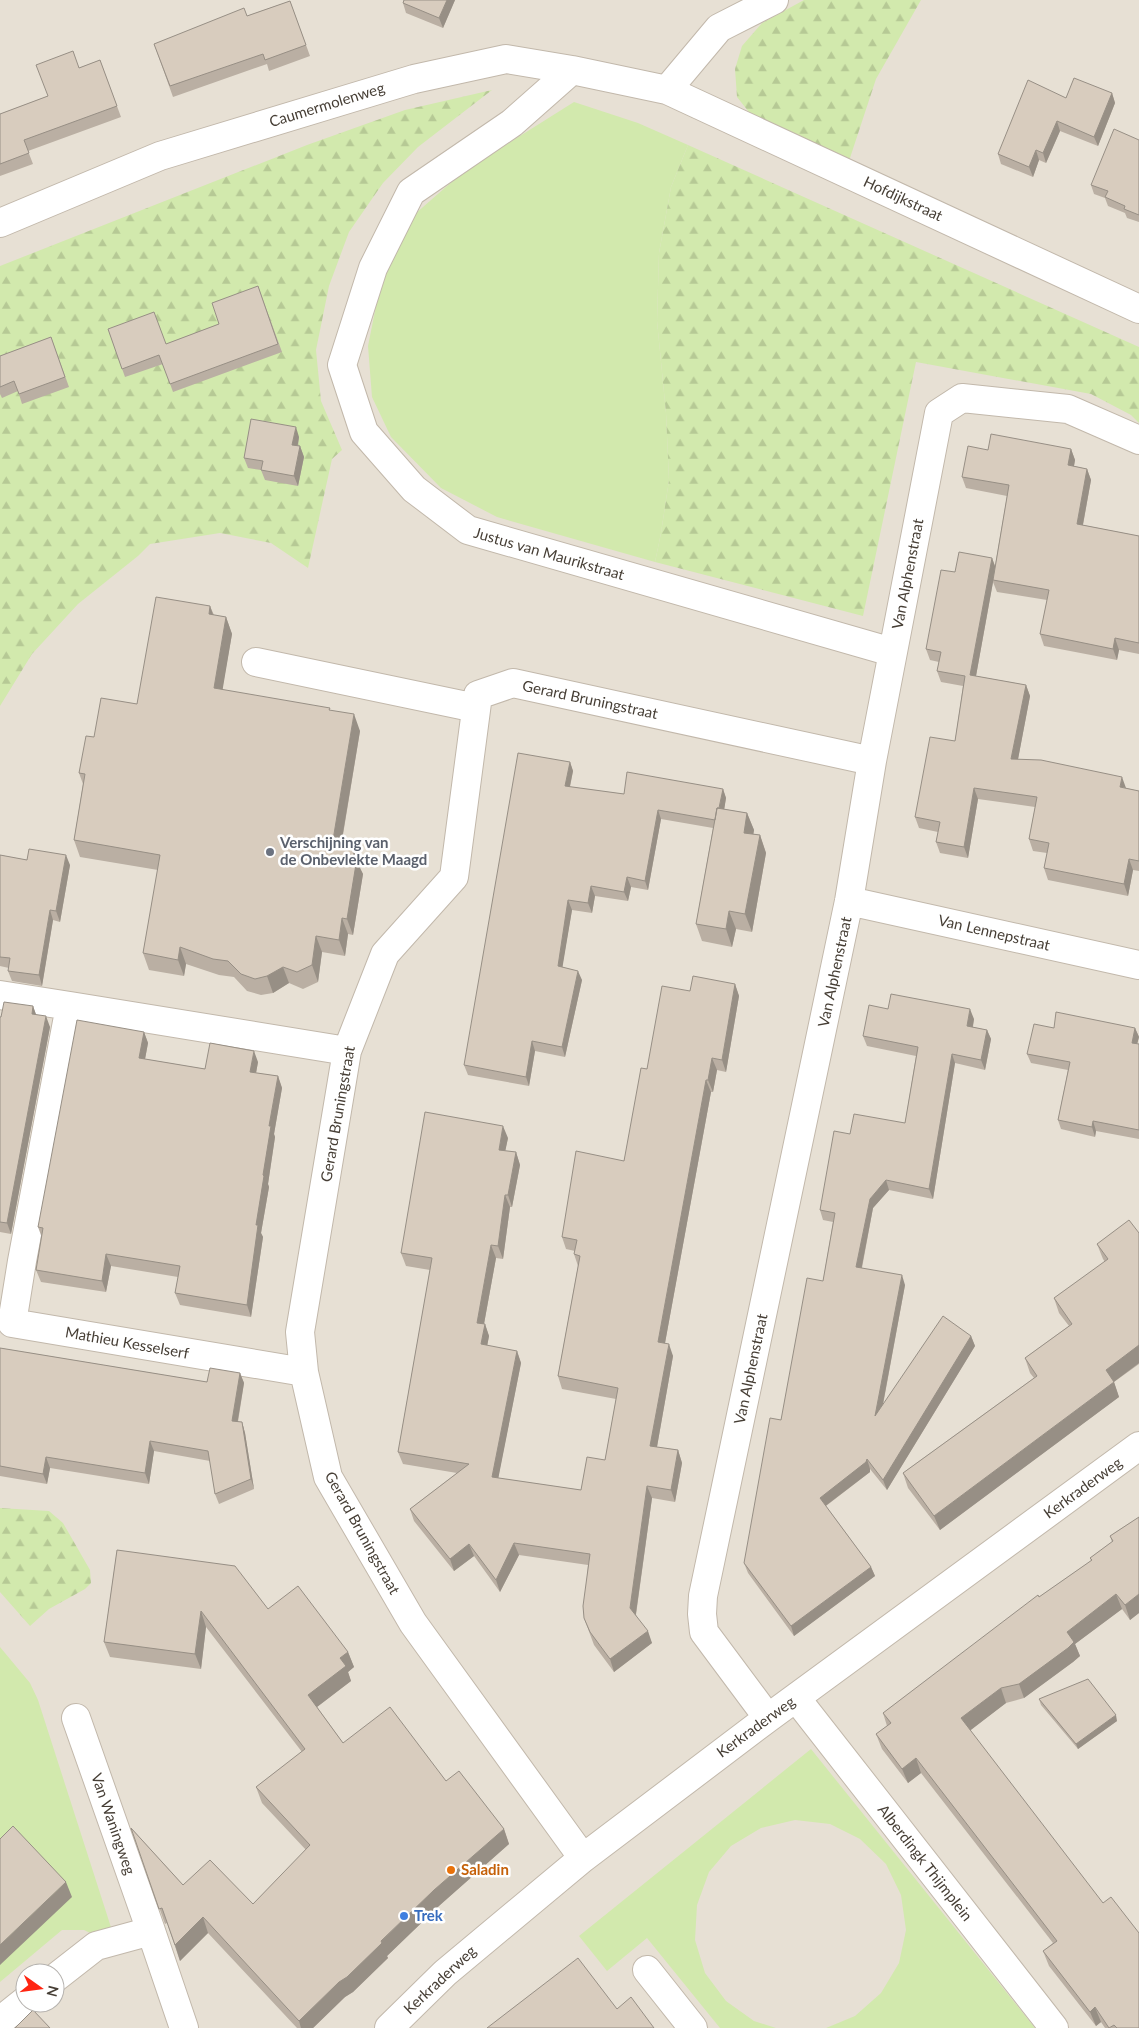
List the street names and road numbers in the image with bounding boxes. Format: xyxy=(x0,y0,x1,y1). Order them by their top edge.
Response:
street label: Caumermolenweg xyxy=(267,78,387,130)
street label: Hofdijkstraat xyxy=(861,172,946,225)
street label: Van Alphenstraat xyxy=(887,516,927,631)
street label: Justus van Maurikstraat xyxy=(472,523,627,583)
street label: Gerard Bruningstraat xyxy=(521,676,660,722)
street label: Van Lennepstraat xyxy=(937,910,1053,954)
street label: Van Alphenstraat xyxy=(814,914,855,1029)
street label: Gerard Bruningstraat xyxy=(316,1044,358,1183)
street label: Van Alphenstraat xyxy=(730,1311,771,1426)
street label: Mathieu Kesselserf xyxy=(64,1322,191,1362)
street label: Kerkraderweg xyxy=(1040,1453,1125,1522)
street label: Gerard Bruningstraat xyxy=(322,1468,404,1598)
street label: Kerkraderweg xyxy=(713,1692,798,1761)
street label: Van Waningweg xyxy=(88,1771,140,1877)
street label: Alberdingk Thijmplein xyxy=(875,1801,977,1924)
street label: Kerkraderweg xyxy=(399,1941,479,2017)

